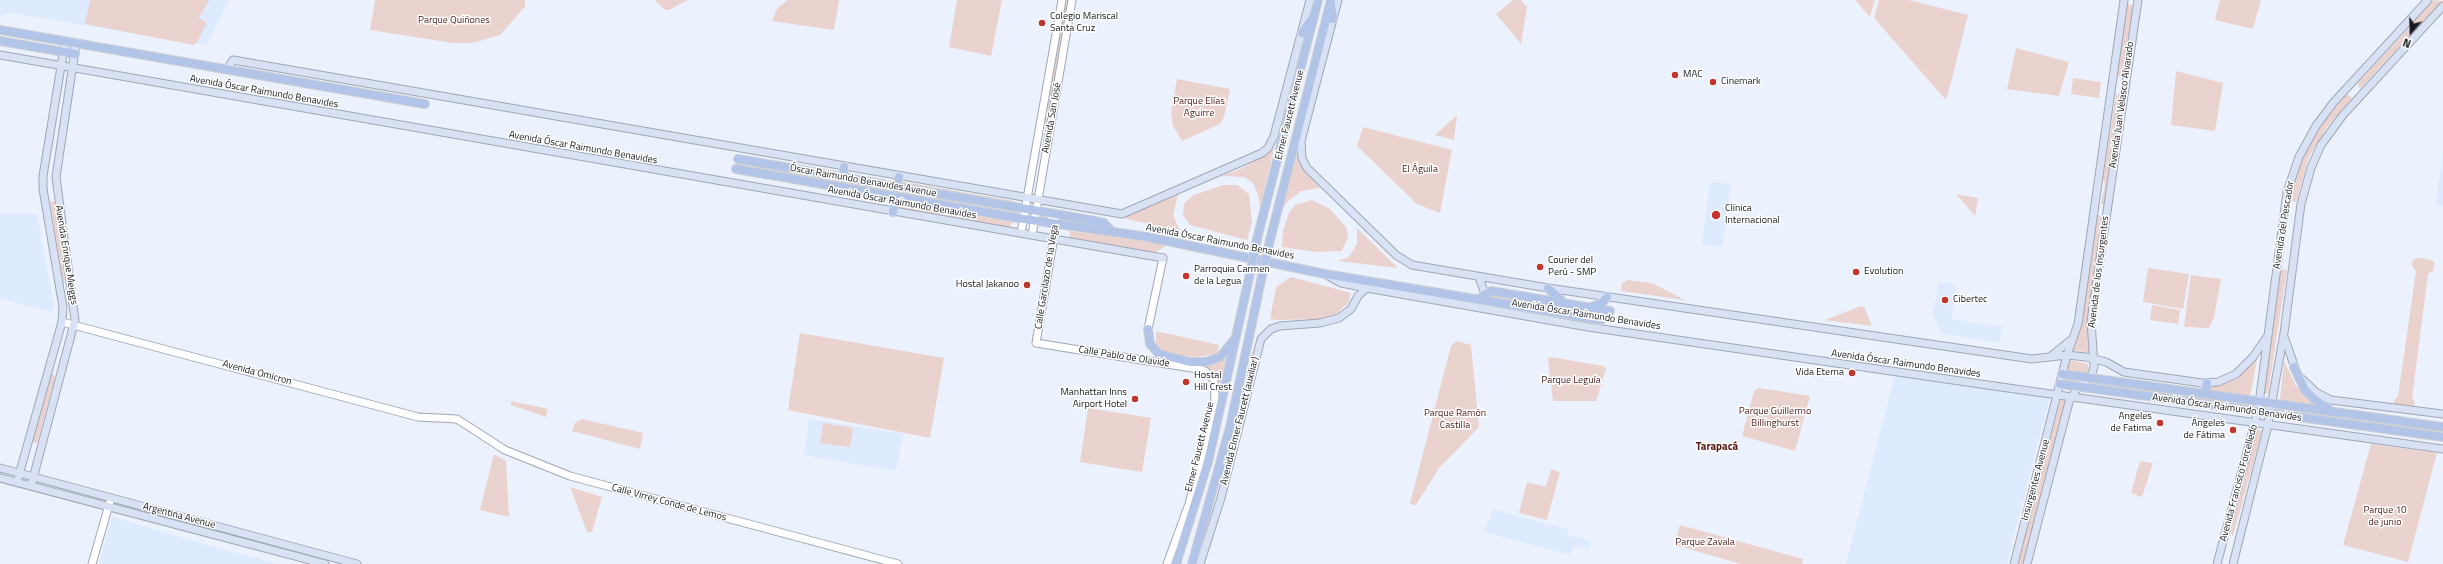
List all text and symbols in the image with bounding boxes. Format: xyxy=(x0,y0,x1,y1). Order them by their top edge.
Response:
place label: Colegio Mariscal Santa Cruz xyxy=(1050,11,1118,34)
north arrow xyxy=(2391,12,2431,52)
park label: Parque Quiñones xyxy=(418,15,490,27)
marker: Colegio Mariscal Santa Cruz xyxy=(1037,18,1047,28)
text: N xyxy=(2401,34,2413,52)
street label: Avenida Juan Velasco Alvarado xyxy=(2107,41,2137,169)
street label: Elmer Faucett Avenue xyxy=(1273,69,1307,161)
place label: MAC xyxy=(1683,69,1703,81)
marker: MAC xyxy=(1670,70,1680,80)
street label: Avenida Óscar Raimundo Benavides xyxy=(189,73,339,111)
place label: Cinemark xyxy=(1721,76,1761,88)
marker: Cinemark xyxy=(1708,77,1718,87)
street label: Avenida San José xyxy=(1040,82,1064,154)
park label: Parque Elías Aguirre xyxy=(1173,96,1225,120)
street label: Avenida Óscar Raimundo Benavides xyxy=(508,129,658,167)
street label: Óscar Raimundo Benavides Avenue xyxy=(789,162,937,200)
park label: El Águila xyxy=(1402,164,1438,176)
street label: Avenida del Pescador xyxy=(2271,180,2297,270)
street label: Avenida Óscar Raimundo Benavides xyxy=(827,184,977,222)
place label: Clínica Internacional xyxy=(1725,203,1780,226)
street label: Avenida Enrique Meiggs xyxy=(52,204,80,306)
marker: Clínica Internacional xyxy=(1710,209,1722,221)
street label: Avenida de los Insurgentes xyxy=(2086,215,2112,329)
street label: Avenida Óscar Raimundo Benavides xyxy=(1145,222,1295,262)
street label: Calle Garcilazo de la Vega xyxy=(1033,224,1061,330)
place label: Courier del Perú - SMP xyxy=(1548,255,1596,278)
marker: Courier del Perú - SMP xyxy=(1535,262,1545,272)
place label: Parroquia Carmen de la Legua xyxy=(1194,264,1270,288)
place label: Evolution xyxy=(1864,266,1903,278)
marker: Evolution xyxy=(1851,267,1861,277)
marker: Parroquia Carmen de la Legua xyxy=(1181,271,1191,281)
place label: Hostal Jakanoo xyxy=(956,279,1019,291)
marker: Hostal Jakanoo xyxy=(1022,280,1032,290)
place label: Cibertec xyxy=(1953,294,1987,306)
marker: Cibertec xyxy=(1940,295,1950,305)
street label: Avenida Óscar Raimundo Benavides xyxy=(1511,297,1661,333)
street label: Calle Pablo de Olavide xyxy=(1078,344,1170,370)
street label: Avenida Óscar Raimundo Benavides xyxy=(1831,348,1981,380)
street label: Avenida Elmer Faucett (auxiliar) xyxy=(1218,356,1262,486)
street label: Avenida Omicron xyxy=(221,358,293,388)
place label: Vida Eterna xyxy=(1796,367,1844,379)
marker: Vida Eterna xyxy=(1847,368,1857,378)
place label: Hostal Hill Crest xyxy=(1194,370,1232,394)
park label: Parque Leguía xyxy=(1541,375,1601,387)
marker: Hostal Hill Crest xyxy=(1181,377,1191,387)
place label: Manhattan Inns Airport Hotel xyxy=(1060,387,1127,410)
street label: Avenida Óscar Raimundo Benavides xyxy=(2152,392,2302,424)
marker: Manhattan Inns Airport Hotel xyxy=(1130,394,1140,404)
street label: Elmer Faucett Avenue xyxy=(1183,401,1217,493)
park label: Parque Guillermo Billinghurst xyxy=(1739,406,1811,430)
park label: Parque Ramón Castilla xyxy=(1424,408,1486,432)
place label: Angeles de Fatima xyxy=(2110,411,2152,434)
marker: Angeles de Fatima xyxy=(2155,418,2165,428)
place label: Ángeles de Fátima xyxy=(2183,418,2225,442)
street label: Avenida Francisco Forcelledo xyxy=(2218,423,2260,543)
marker: Ángeles de Fátima xyxy=(2228,425,2238,435)
street label: Insurgentes Avenue xyxy=(2019,438,2053,522)
district label: Tarapacá xyxy=(1696,440,1738,454)
street label: Calle Virrey Conde de Lemos xyxy=(610,482,728,524)
street label: Argentina Avenue xyxy=(141,501,217,531)
park label: Parque 10 de junio xyxy=(2363,505,2407,528)
park label: Parque Zavala xyxy=(1675,537,1735,549)

